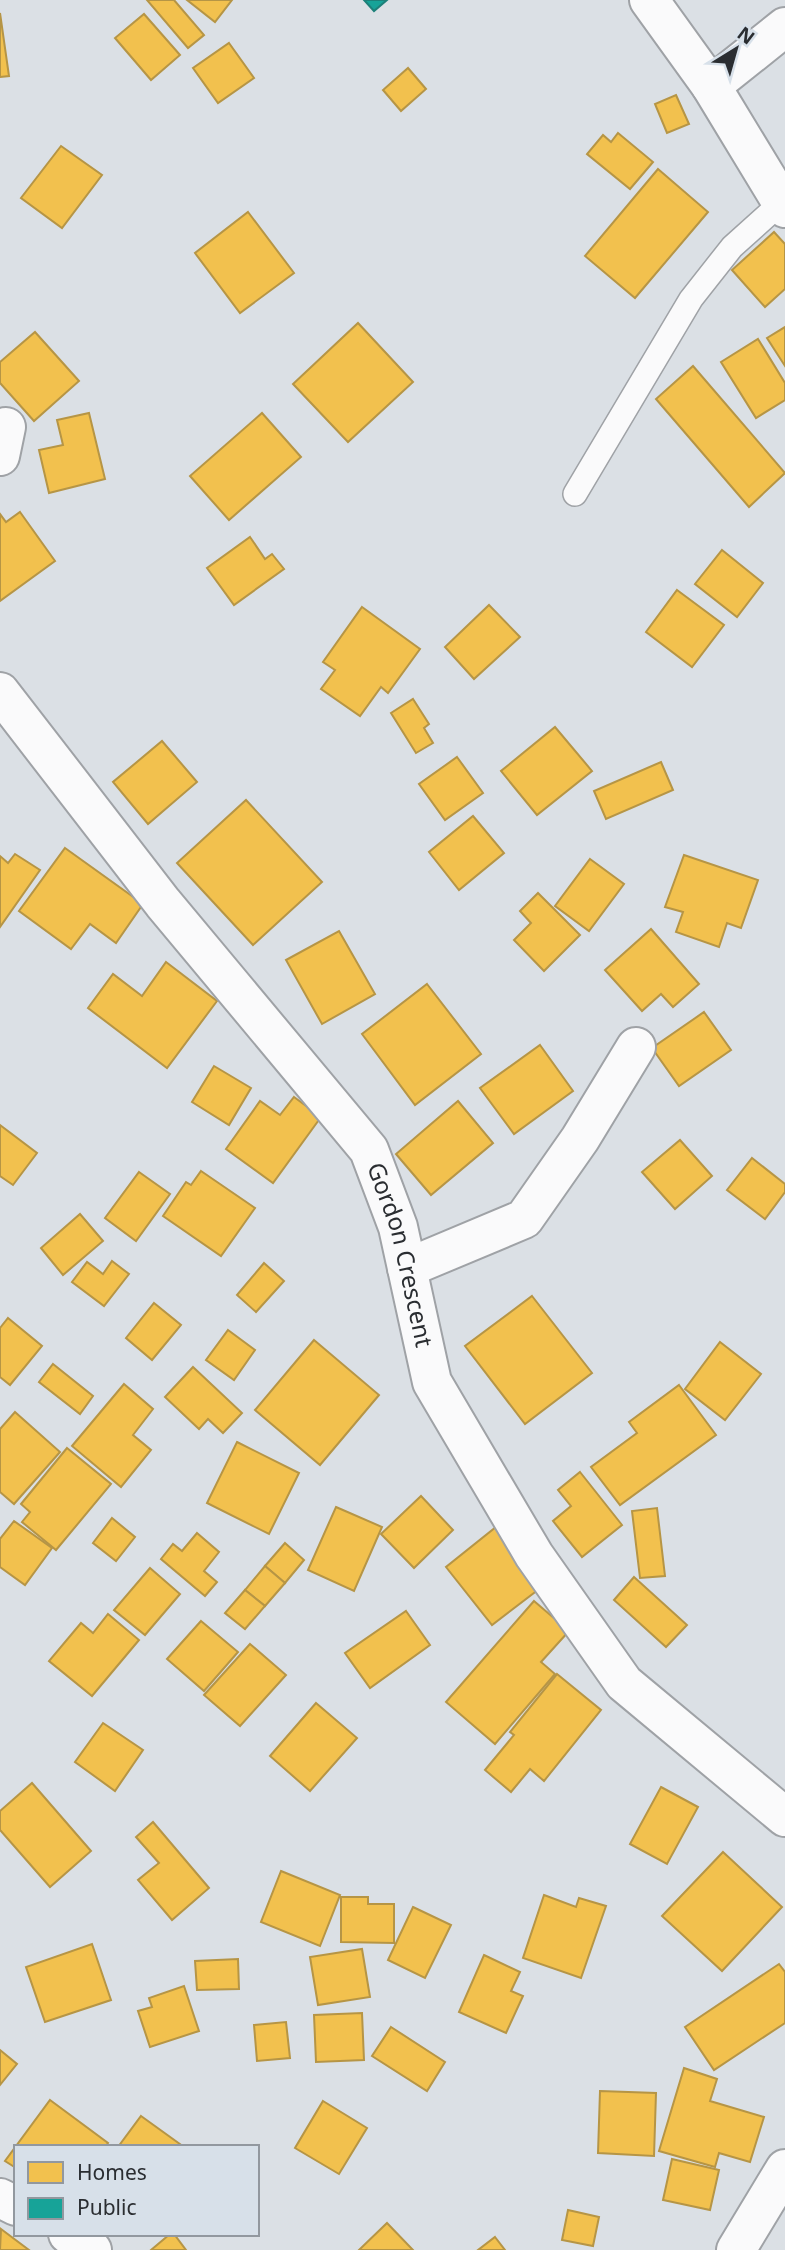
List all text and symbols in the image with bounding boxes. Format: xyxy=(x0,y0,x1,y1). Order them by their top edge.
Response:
north arrow xyxy=(701,14,771,84)
text: N xyxy=(732,20,760,50)
street label: Gordon Crescent xyxy=(360,1157,442,1350)
legend xyxy=(14,2145,259,2236)
text: Homes xyxy=(77,2158,147,2186)
text: Public xyxy=(77,2193,137,2221)

